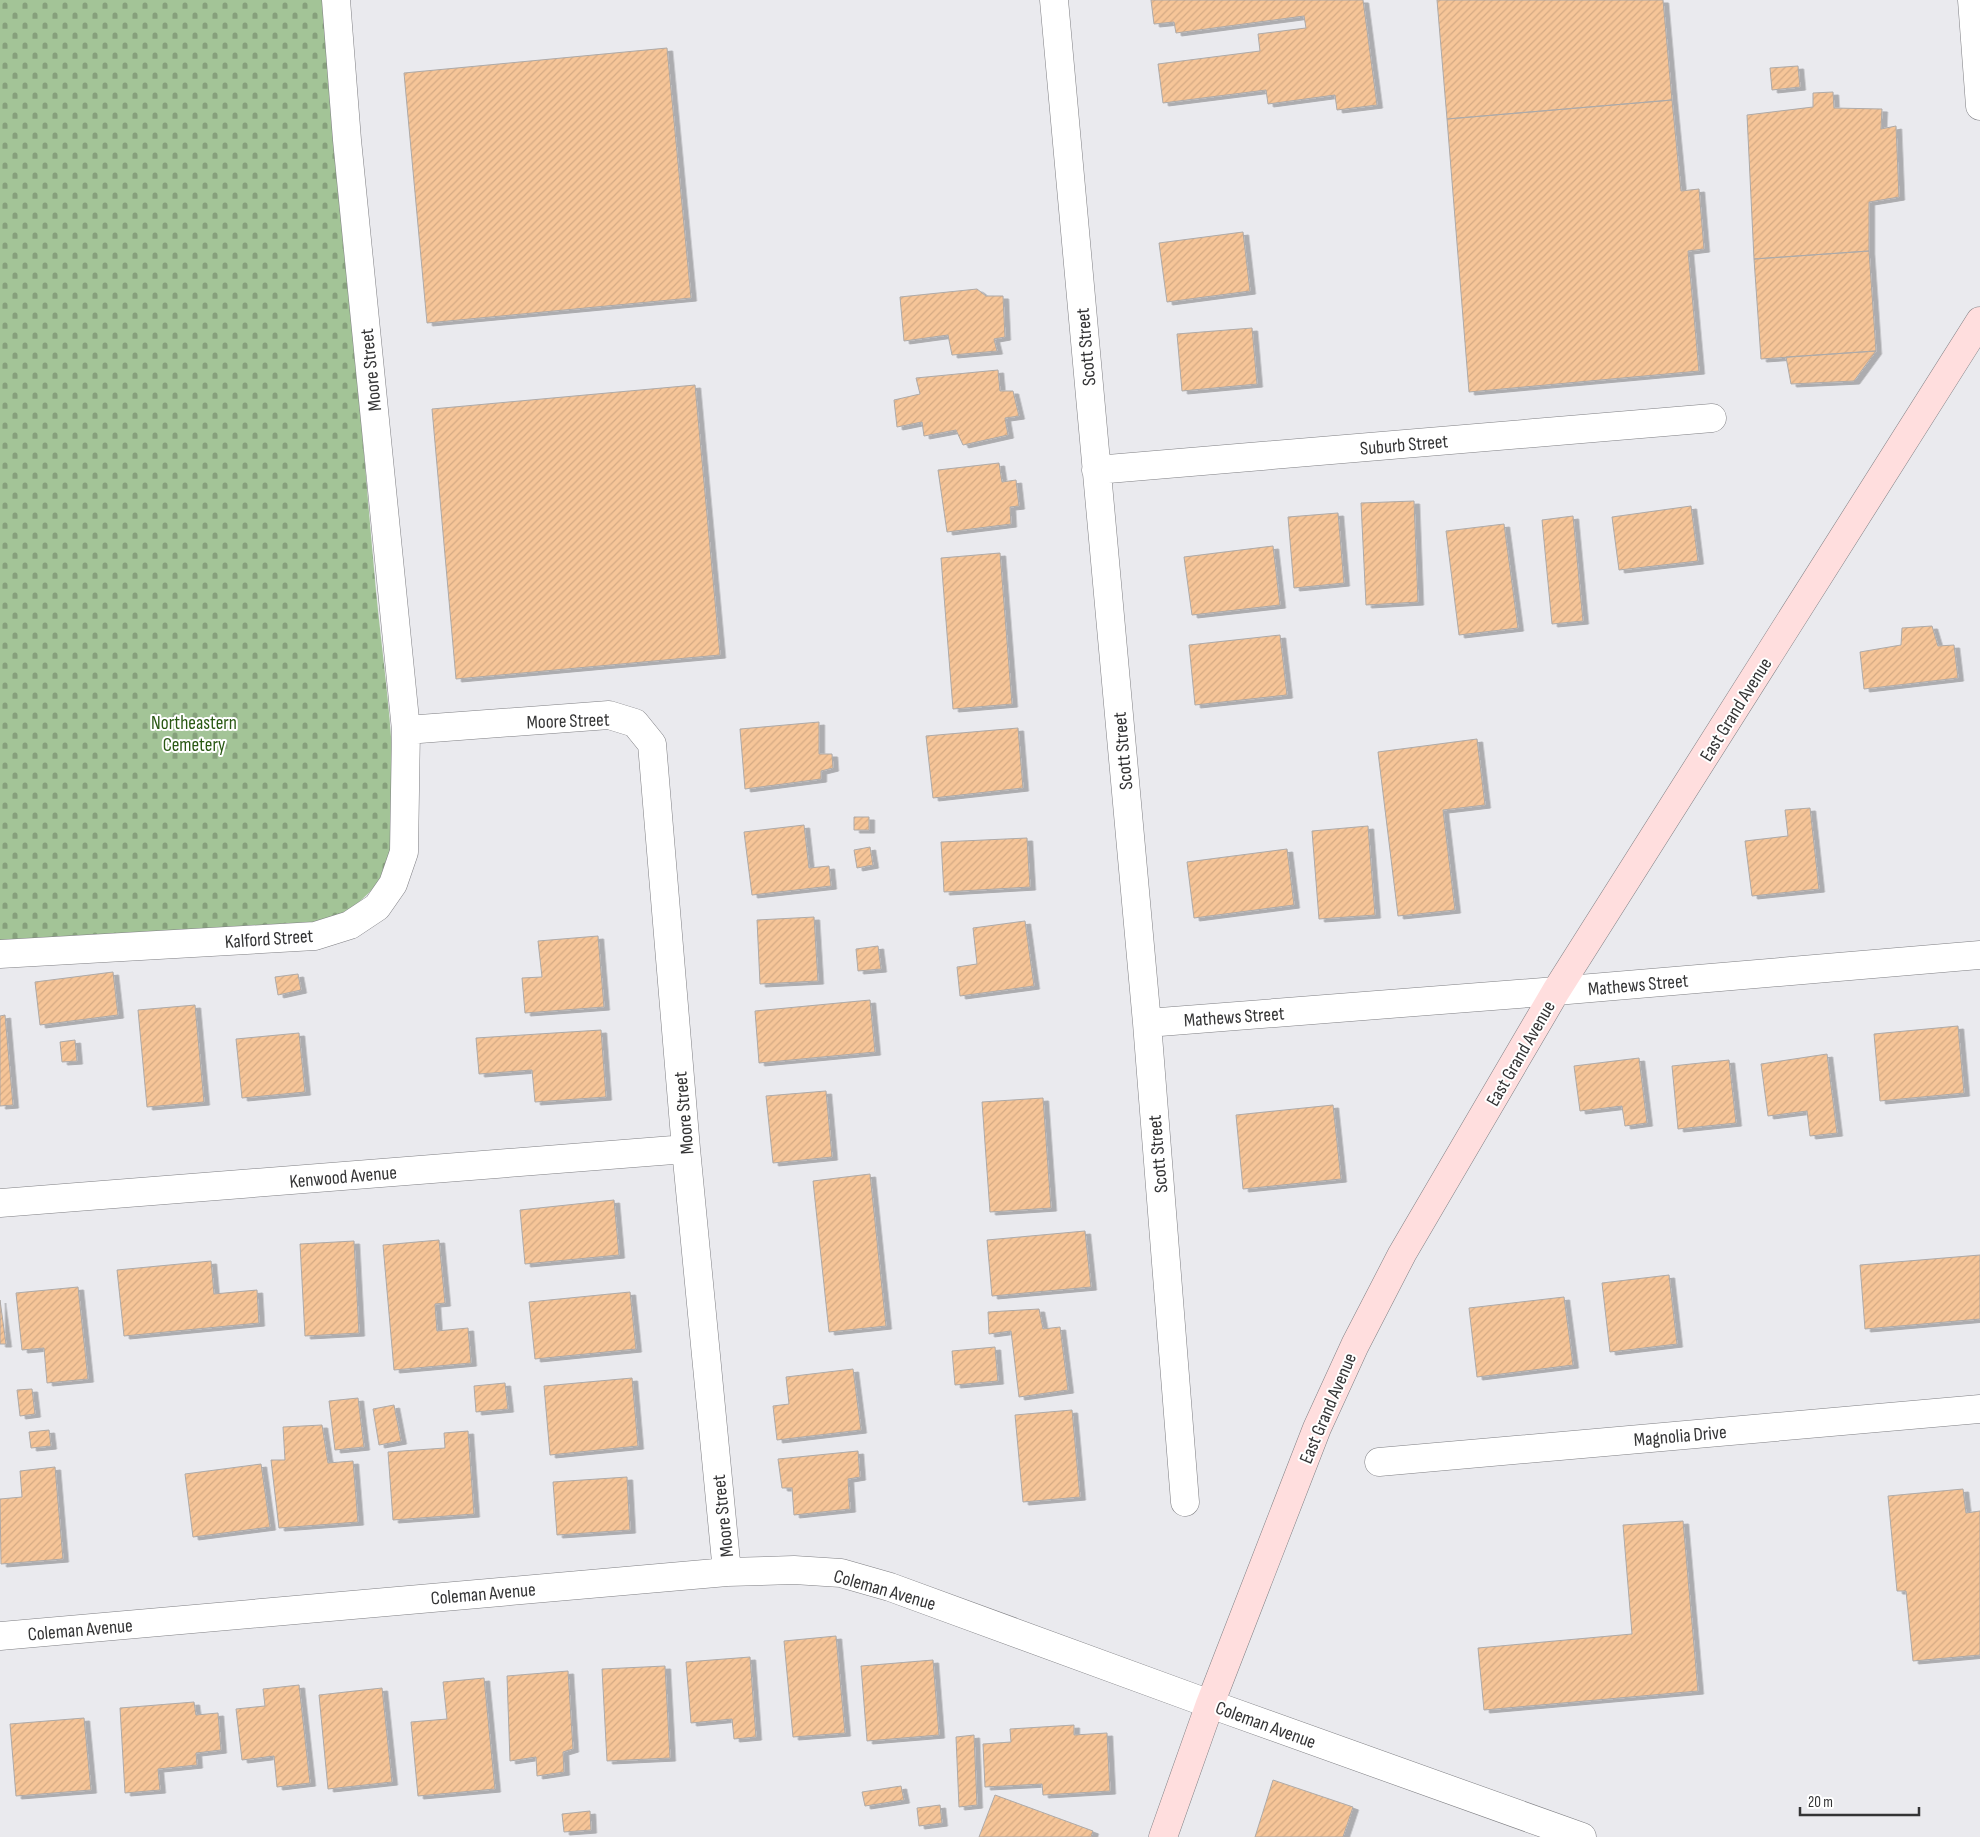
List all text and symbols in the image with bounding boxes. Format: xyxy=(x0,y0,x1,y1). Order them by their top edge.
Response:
street label: Scott Street xyxy=(1072,307,1101,387)
street label: Moore Street xyxy=(356,327,387,412)
street label: Suburb Street xyxy=(1359,430,1449,461)
street label: East Grand Avenue xyxy=(1695,654,1777,766)
street label: Moore Street xyxy=(526,709,610,734)
street label: Scott Street xyxy=(1109,711,1138,791)
park label: Northeastern Cemetery xyxy=(151,712,237,757)
street label: Kalford Street xyxy=(224,925,314,954)
street label: Mathews Street xyxy=(1587,970,1689,1001)
street label: East Grand Avenue xyxy=(1482,997,1561,1111)
street label: Mathews Street xyxy=(1183,1002,1285,1032)
street label: Moore Street xyxy=(669,1070,700,1155)
street label: Scott Street xyxy=(1144,1114,1173,1194)
street label: Kenwood Avenue xyxy=(288,1161,398,1194)
street label: East Grand Avenue xyxy=(1295,1350,1362,1467)
street label: Magnolia Drive xyxy=(1633,1421,1728,1452)
street label: Moore Street xyxy=(708,1473,739,1558)
street label: Coleman Avenue xyxy=(831,1565,938,1616)
street label: Coleman Avenue xyxy=(430,1578,537,1611)
street label: Coleman Avenue xyxy=(27,1614,134,1647)
street label: Coleman Avenue xyxy=(1212,1697,1319,1754)
scale bar xyxy=(1800,1784,1919,1816)
text: 20 m xyxy=(1808,1793,1833,1812)

